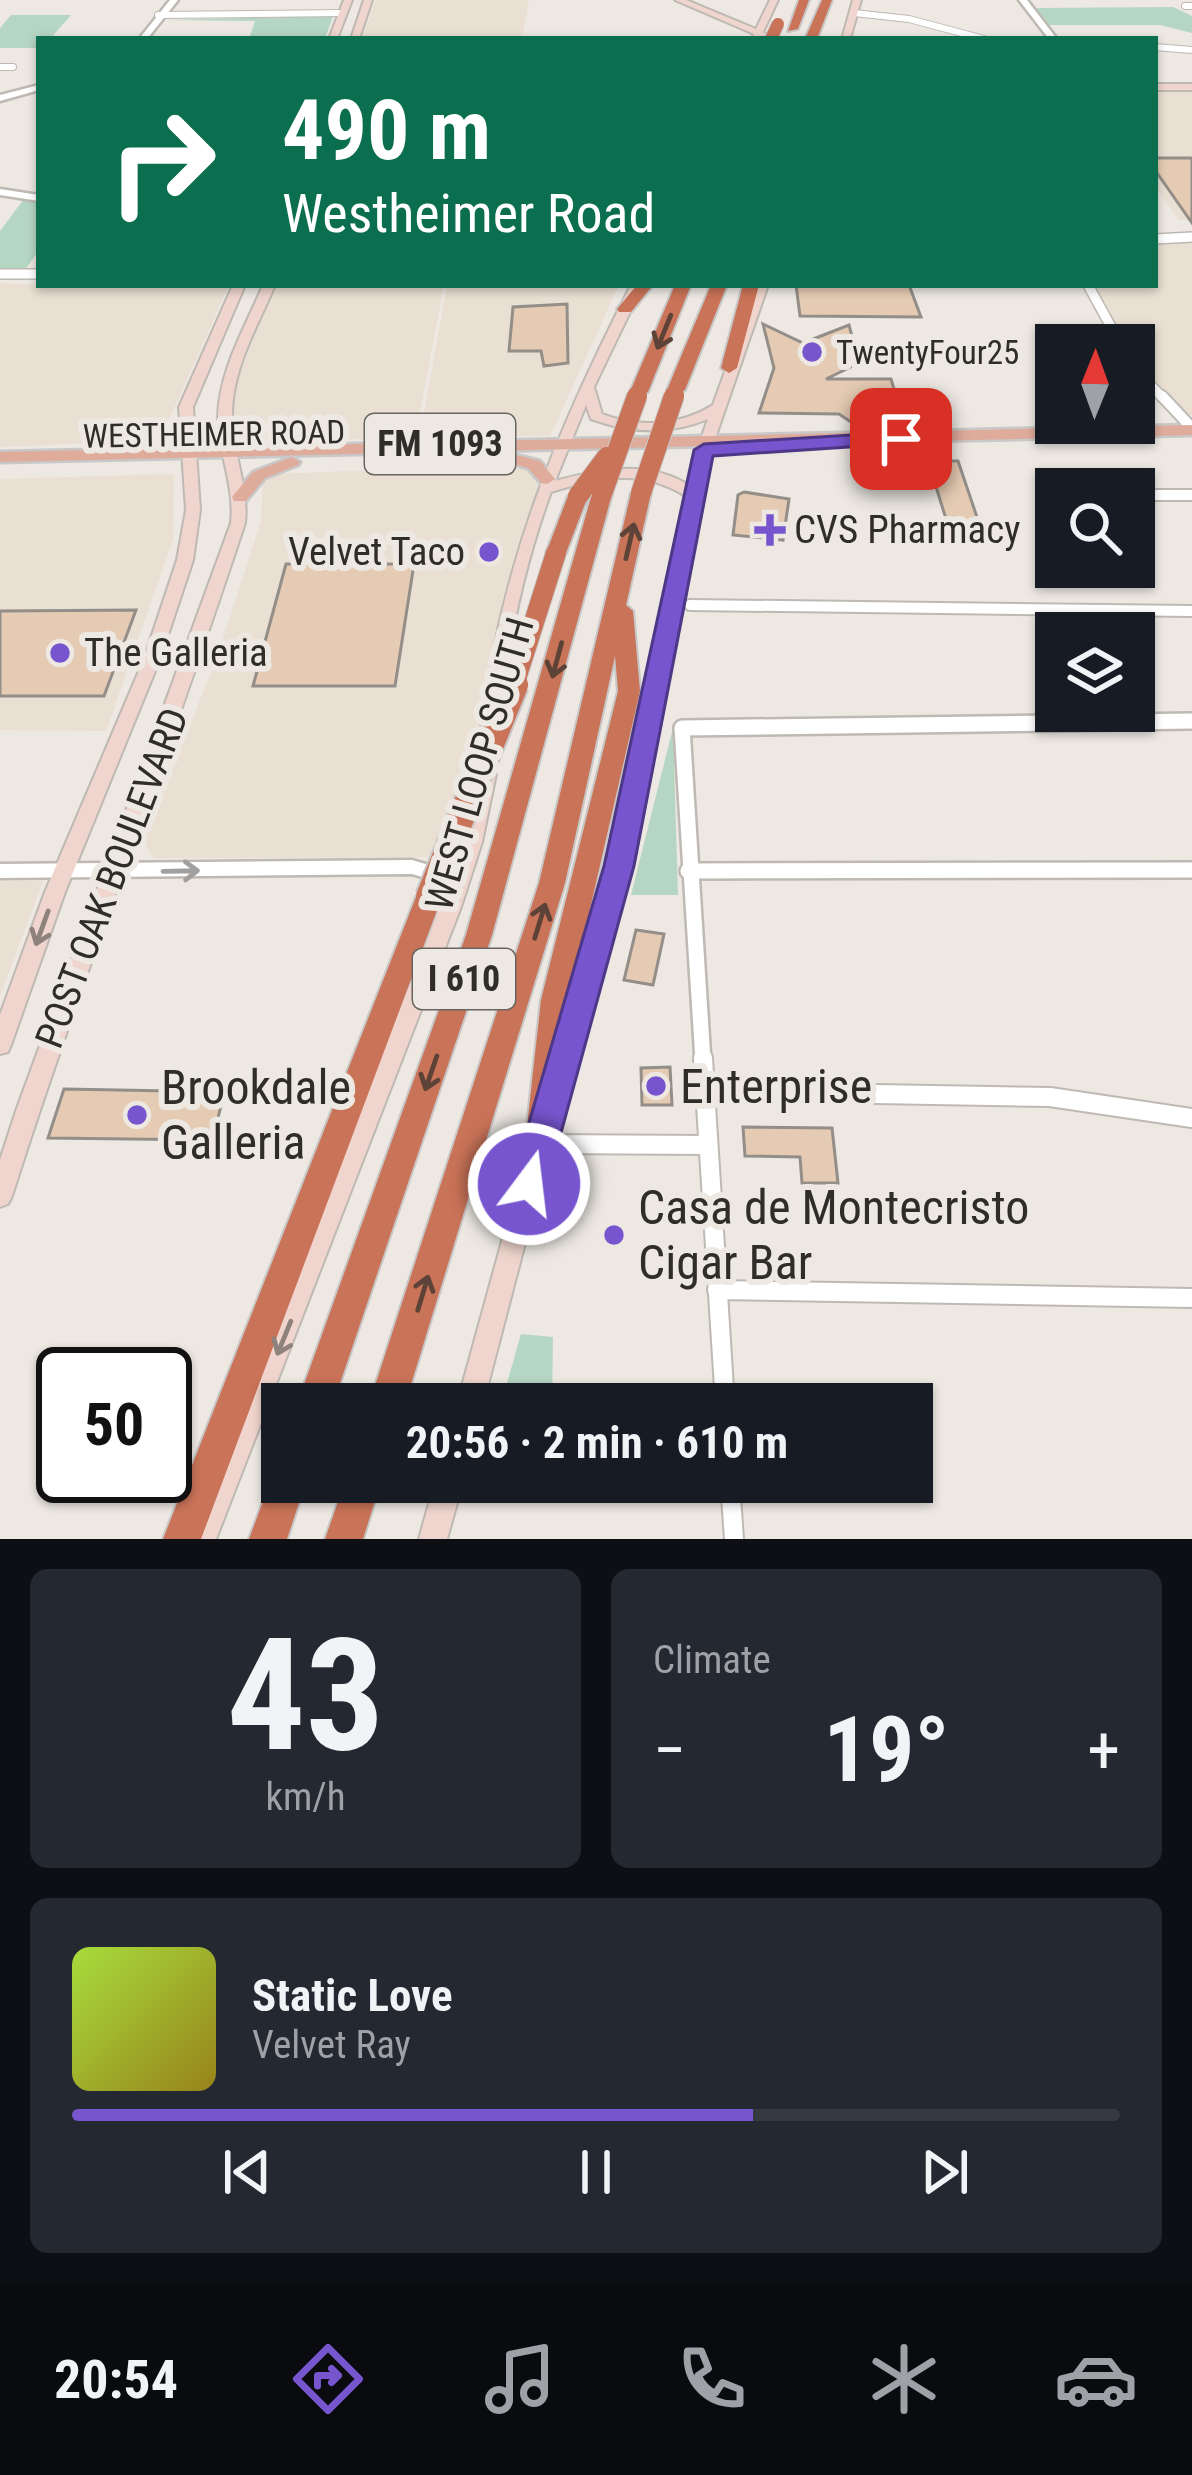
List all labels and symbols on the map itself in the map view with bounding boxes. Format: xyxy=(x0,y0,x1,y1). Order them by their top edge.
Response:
one-way arrow xyxy=(652,313,673,350)
north arrow xyxy=(1035,324,1155,444)
place label: TwentyFour25 xyxy=(836,333,1019,372)
marker: TwentyFour25 xyxy=(799,339,825,365)
pin xyxy=(850,388,952,490)
street label: WESTHEIMER ROAD xyxy=(83,412,345,456)
road number: FM 1093 xyxy=(365,414,515,474)
place label: CVS Pharmacy xyxy=(794,507,1020,553)
marker: CVS Pharmacy xyxy=(757,517,783,543)
one-way arrow xyxy=(620,523,642,561)
place label: Velvet Taco xyxy=(288,529,465,575)
marker: Velvet Taco xyxy=(476,539,502,565)
street label: WEST LOOP SOUTH xyxy=(416,612,544,916)
place label: The Galleria xyxy=(84,630,268,676)
marker: The Galleria xyxy=(47,640,73,666)
one-way arrow xyxy=(545,640,567,678)
street label: POST OAK BOULEVARD xyxy=(26,702,198,1054)
one-way arrow xyxy=(161,860,200,883)
one-way arrow xyxy=(531,903,553,941)
one-way arrow xyxy=(30,909,51,946)
road number: I 610 xyxy=(413,949,515,1009)
one-way arrow xyxy=(419,1053,440,1090)
place label: Enterprise xyxy=(680,1058,872,1115)
place label: Brookdale Galleria xyxy=(161,1059,351,1171)
marker: Enterprise xyxy=(643,1073,669,1099)
marker: Brookdale Galleria xyxy=(124,1102,150,1128)
position arrow xyxy=(466,1121,592,1247)
place label: Casa de Montecristo Cigar Bar xyxy=(638,1179,1029,1291)
marker: Casa de Montecristo Cigar Bar xyxy=(601,1222,627,1248)
one-way arrow xyxy=(413,1274,435,1312)
one-way arrow xyxy=(272,1318,293,1355)
speed limit sign: 50 xyxy=(36,1347,192,1503)

